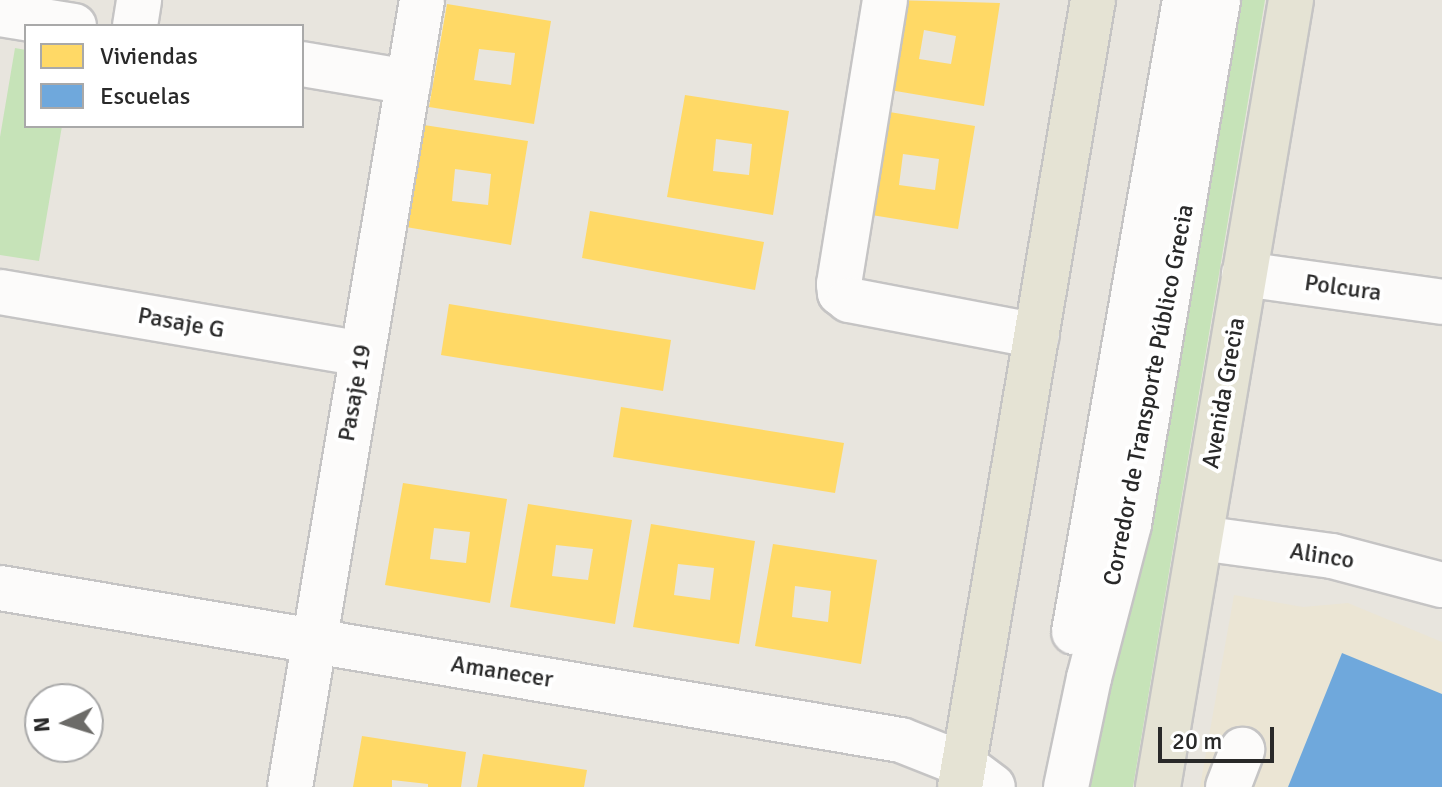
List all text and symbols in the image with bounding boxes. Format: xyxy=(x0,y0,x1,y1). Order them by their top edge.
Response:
legend xyxy=(24,24,304,128)
text: Viviendas xyxy=(100,41,198,71)
text: Escuelas xyxy=(100,81,190,111)
street label: Corredor de Transporte Público Grecia xyxy=(1098,202,1200,588)
street label: Polcura xyxy=(1303,268,1383,308)
street label: Pasaje G xyxy=(135,301,227,345)
street label: Avenida Grecia xyxy=(1197,315,1251,471)
street label: Pasaje 19 xyxy=(332,342,378,444)
street label: Alinco xyxy=(1288,537,1356,575)
street label: Amanecer xyxy=(449,650,555,694)
north arrow xyxy=(24,683,104,763)
scale bar xyxy=(1162,711,1278,761)
text: N xyxy=(28,716,56,733)
text: 20 m xyxy=(1172,726,1222,756)

